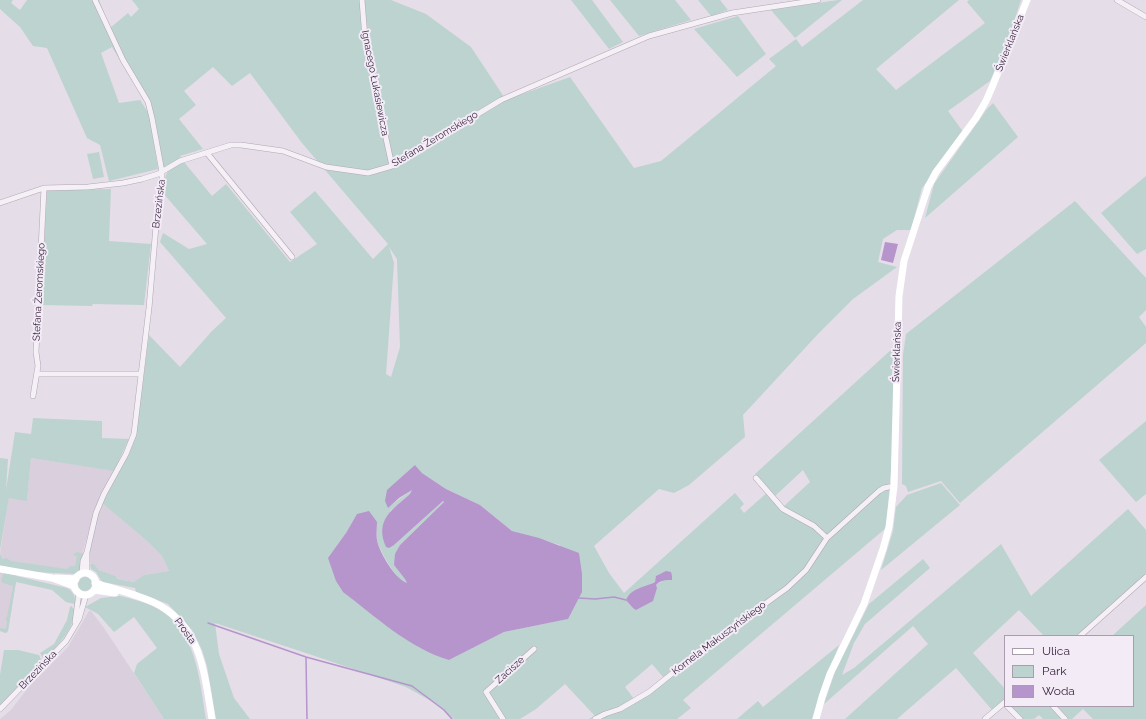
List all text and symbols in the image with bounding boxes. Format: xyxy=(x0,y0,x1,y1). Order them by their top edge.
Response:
street label: Świerklańska xyxy=(993,13,1027,73)
street label: Ignacego Łukasiewicza xyxy=(359,29,391,137)
street label: Stefana Żeromskiego xyxy=(390,109,480,169)
street label: Brzezińska xyxy=(150,179,168,229)
street label: Stefana Żeromskiego xyxy=(30,243,48,341)
street label: Świerklańska xyxy=(890,322,904,382)
street label: Kornela Makuszyńskiego xyxy=(670,599,768,677)
street label: Prosta xyxy=(172,616,198,646)
legend xyxy=(1004,635,1134,707)
text: Ulica xyxy=(1042,644,1070,658)
street label: Brzezińska xyxy=(17,648,59,692)
street label: Zacisze xyxy=(493,654,527,686)
text: Park xyxy=(1042,664,1067,678)
text: Woda xyxy=(1042,684,1075,698)

